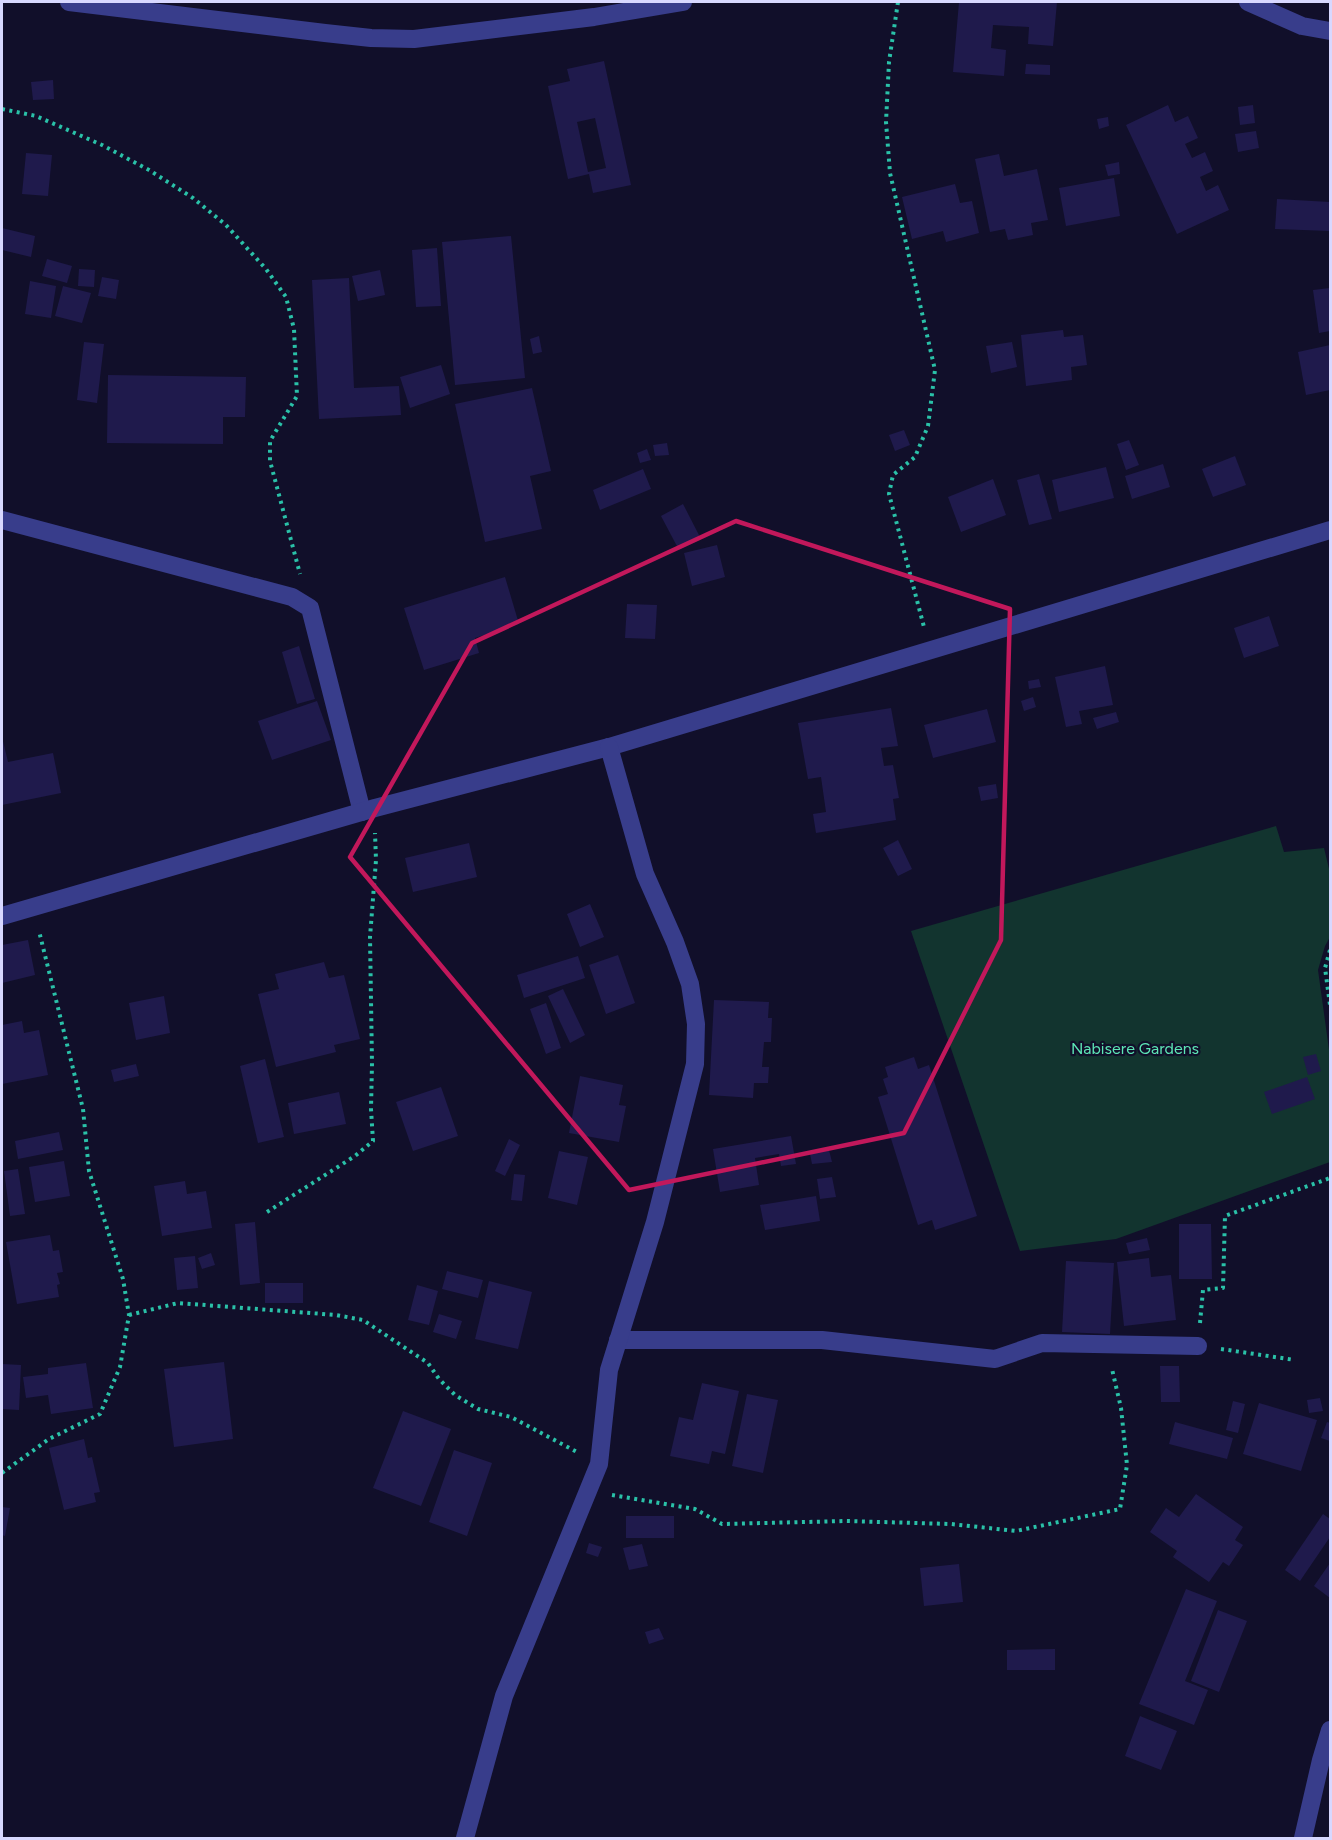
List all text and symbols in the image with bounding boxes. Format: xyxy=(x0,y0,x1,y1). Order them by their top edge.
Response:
park label: Nabisere Gardens xyxy=(1071,1039,1199,1058)

